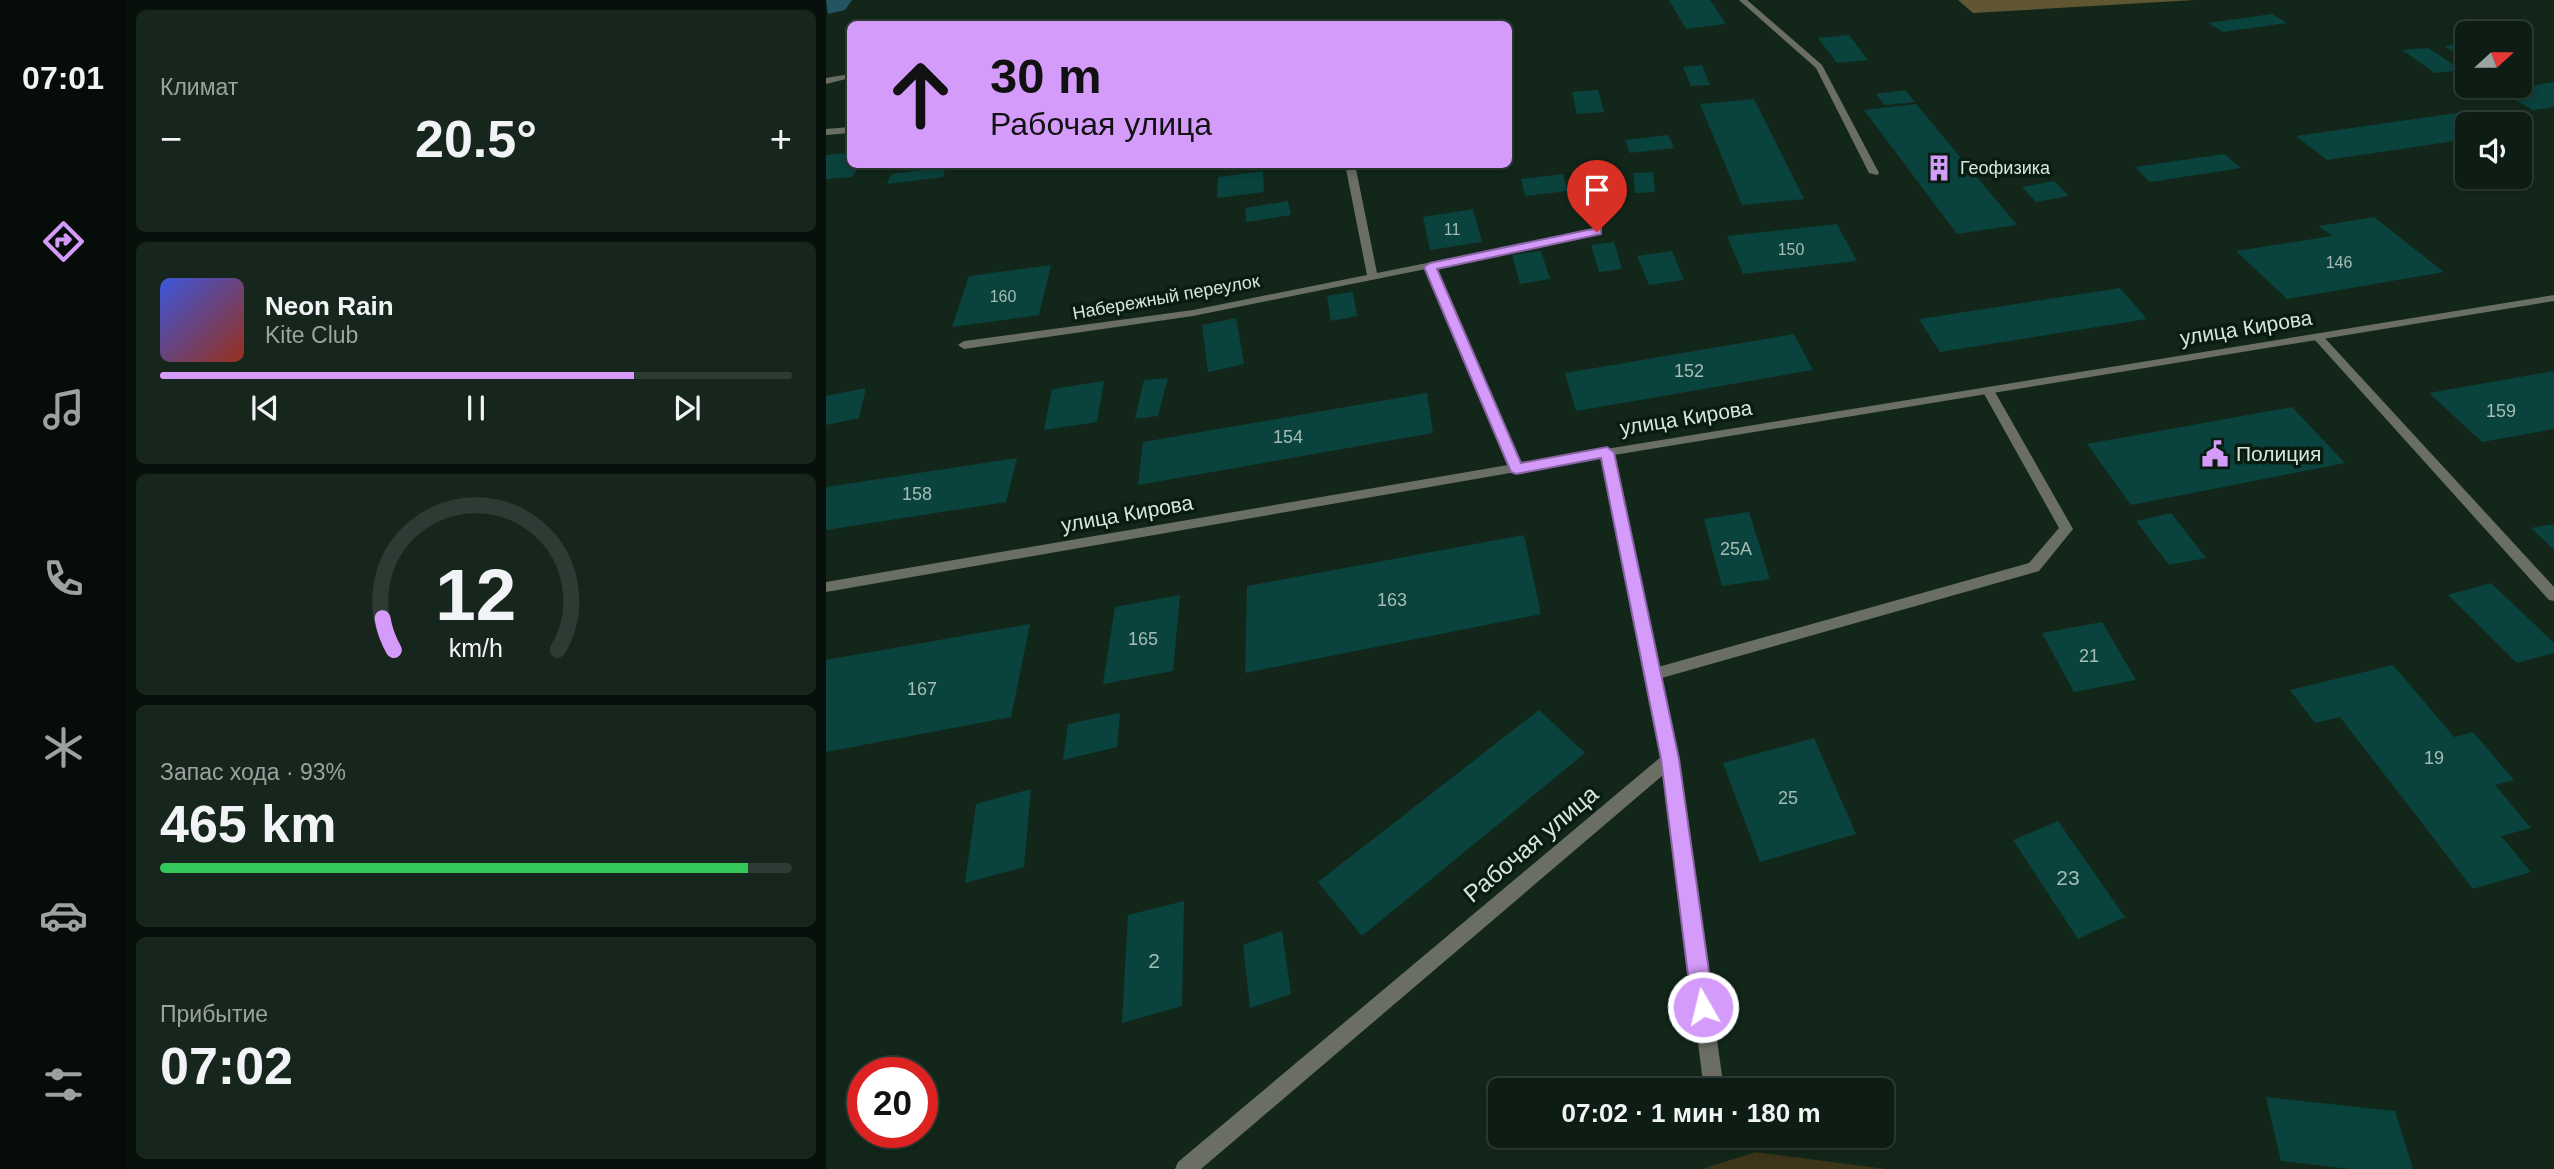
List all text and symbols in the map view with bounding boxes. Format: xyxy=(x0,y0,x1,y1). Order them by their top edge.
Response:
north arrow xyxy=(2455,21,2532,98)
map controls xyxy=(2455,21,2532,189)
icon: ahead xyxy=(875,49,966,140)
text: 30 m xyxy=(990,49,1102,103)
text: 07:01 xyxy=(22,60,104,96)
text: Климат xyxy=(160,74,238,100)
text: Рабочая улица xyxy=(990,106,1212,142)
text: 20.5° xyxy=(415,110,537,168)
button: sound xyxy=(2455,112,2532,189)
text: − xyxy=(160,118,182,160)
text: + xyxy=(770,118,792,160)
building icon: Геофизика xyxy=(1924,153,1954,183)
place label: Геофизика xyxy=(1960,158,2051,178)
pin xyxy=(1567,160,1627,232)
icon: arrive xyxy=(1578,171,1616,209)
icon: directions xyxy=(39,217,88,266)
house number: 11 xyxy=(1444,221,1460,238)
house number: 150 xyxy=(1778,241,1804,258)
house number: 146 xyxy=(2326,254,2352,271)
street label: Набережный переулок xyxy=(1071,271,1261,323)
house number: 160 xyxy=(990,288,1016,305)
text: Neon Rain xyxy=(265,291,394,321)
street label: улица Кирова xyxy=(2178,306,2314,349)
text: Kite Club xyxy=(265,322,358,348)
house number: 152 xyxy=(1674,361,1704,381)
icon: music xyxy=(39,385,88,434)
icon: previous xyxy=(246,389,284,427)
icon: pause xyxy=(457,389,495,427)
icon: next xyxy=(668,389,706,427)
street label: улица Кирова xyxy=(1618,396,1754,439)
house number: 159 xyxy=(2486,401,2516,421)
house number: 154 xyxy=(1273,427,1303,447)
public building icon: Полиция xyxy=(2200,439,2230,469)
place label: Полиция xyxy=(2236,442,2321,465)
house number: 158 xyxy=(902,484,932,504)
street label: улица Кирова xyxy=(1059,491,1195,536)
house number: 25А xyxy=(1720,539,1752,559)
icon: phone xyxy=(39,554,88,603)
text: 12 xyxy=(436,555,516,636)
house number: 163 xyxy=(1377,590,1407,610)
house number: 165 xyxy=(1128,629,1158,649)
text: km/h xyxy=(449,634,503,662)
house number: 21 xyxy=(2079,646,2099,666)
house number: 167 xyxy=(907,679,937,699)
icon: climate xyxy=(39,723,88,772)
house number: 19 xyxy=(2424,748,2444,768)
text: Запас хода · 93% xyxy=(160,759,346,785)
street label: Рабочая улица xyxy=(1458,779,1604,908)
house number: 25 xyxy=(1778,788,1798,808)
text: 465 km xyxy=(160,795,336,853)
house number: 23 xyxy=(2056,866,2080,889)
icon: car xyxy=(39,891,88,940)
house number: 2 xyxy=(1148,949,1160,972)
position arrow xyxy=(1666,970,1740,1044)
text: Прибытие xyxy=(160,1001,268,1027)
text: 07:02 xyxy=(160,1037,293,1095)
speed limit sign: 20 xyxy=(847,1057,938,1148)
icon: filters xyxy=(39,1060,88,1109)
text: 07:02 · 1 мин · 180 m xyxy=(1561,1098,1821,1128)

